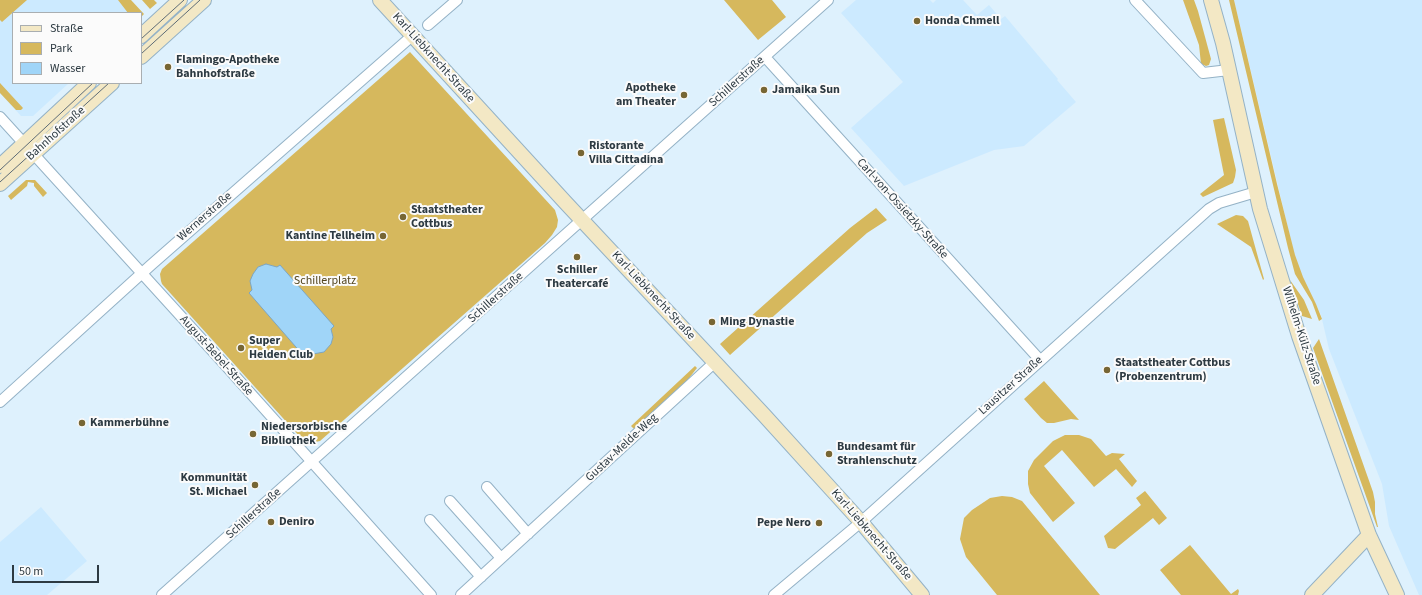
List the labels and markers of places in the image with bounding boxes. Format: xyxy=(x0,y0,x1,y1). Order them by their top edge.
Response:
place label: Honda Chmell xyxy=(925,14,999,28)
marker: Honda Chmell xyxy=(912,16,922,26)
place label: Flamingo-Apotheke Bahnhofstraße xyxy=(176,53,280,81)
marker: Flamingo-Apotheke Bahnhofstraße xyxy=(163,62,173,72)
place label: Apotheke am Theater xyxy=(616,81,676,109)
place label: Jamaika Sun xyxy=(772,83,840,97)
marker: Jamaika Sun xyxy=(759,85,769,95)
marker: Apotheke am Theater xyxy=(679,90,689,100)
place label: Ristorante Villa Cittadina xyxy=(589,139,663,167)
marker: Ristorante Villa Cittadina xyxy=(576,148,586,158)
place label: Staatstheater Cottbus xyxy=(411,203,483,231)
marker: Staatstheater Cottbus xyxy=(398,212,408,222)
place label: Kantine Tellheim xyxy=(286,229,375,243)
marker: Kantine Tellheim xyxy=(378,231,388,241)
marker: Schiller Theatercafé xyxy=(572,252,582,262)
place label: Schiller Theatercafé xyxy=(546,263,608,291)
place label: Ming Dynastie xyxy=(720,315,794,329)
marker: Ming Dynastie xyxy=(707,317,717,327)
place label: Super Helden Club xyxy=(249,334,313,362)
marker: Super Helden Club xyxy=(236,343,246,353)
place label: Staatstheater Cottbus (Probenzentrum) xyxy=(1115,356,1230,384)
marker: Staatstheater Cottbus (Probenzentrum) xyxy=(1102,365,1112,375)
place label: Kammerbühne xyxy=(90,416,169,430)
marker: Kammerbühne xyxy=(77,418,87,428)
place label: Niedersorbische Bibliothek xyxy=(261,420,347,448)
marker: Niedersorbische Bibliothek xyxy=(248,429,258,439)
place label: Bundesamt für Strahlenschutz xyxy=(837,440,917,468)
marker: Bundesamt für Strahlenschutz xyxy=(824,449,834,459)
place label: Kommunität St. Michael xyxy=(181,471,247,499)
marker: Kommunität St. Michael xyxy=(250,480,260,490)
place label: Deniro xyxy=(279,515,314,529)
place label: Pepe Nero xyxy=(757,516,811,530)
marker: Deniro xyxy=(266,517,276,527)
marker: Pepe Nero xyxy=(814,518,824,528)

